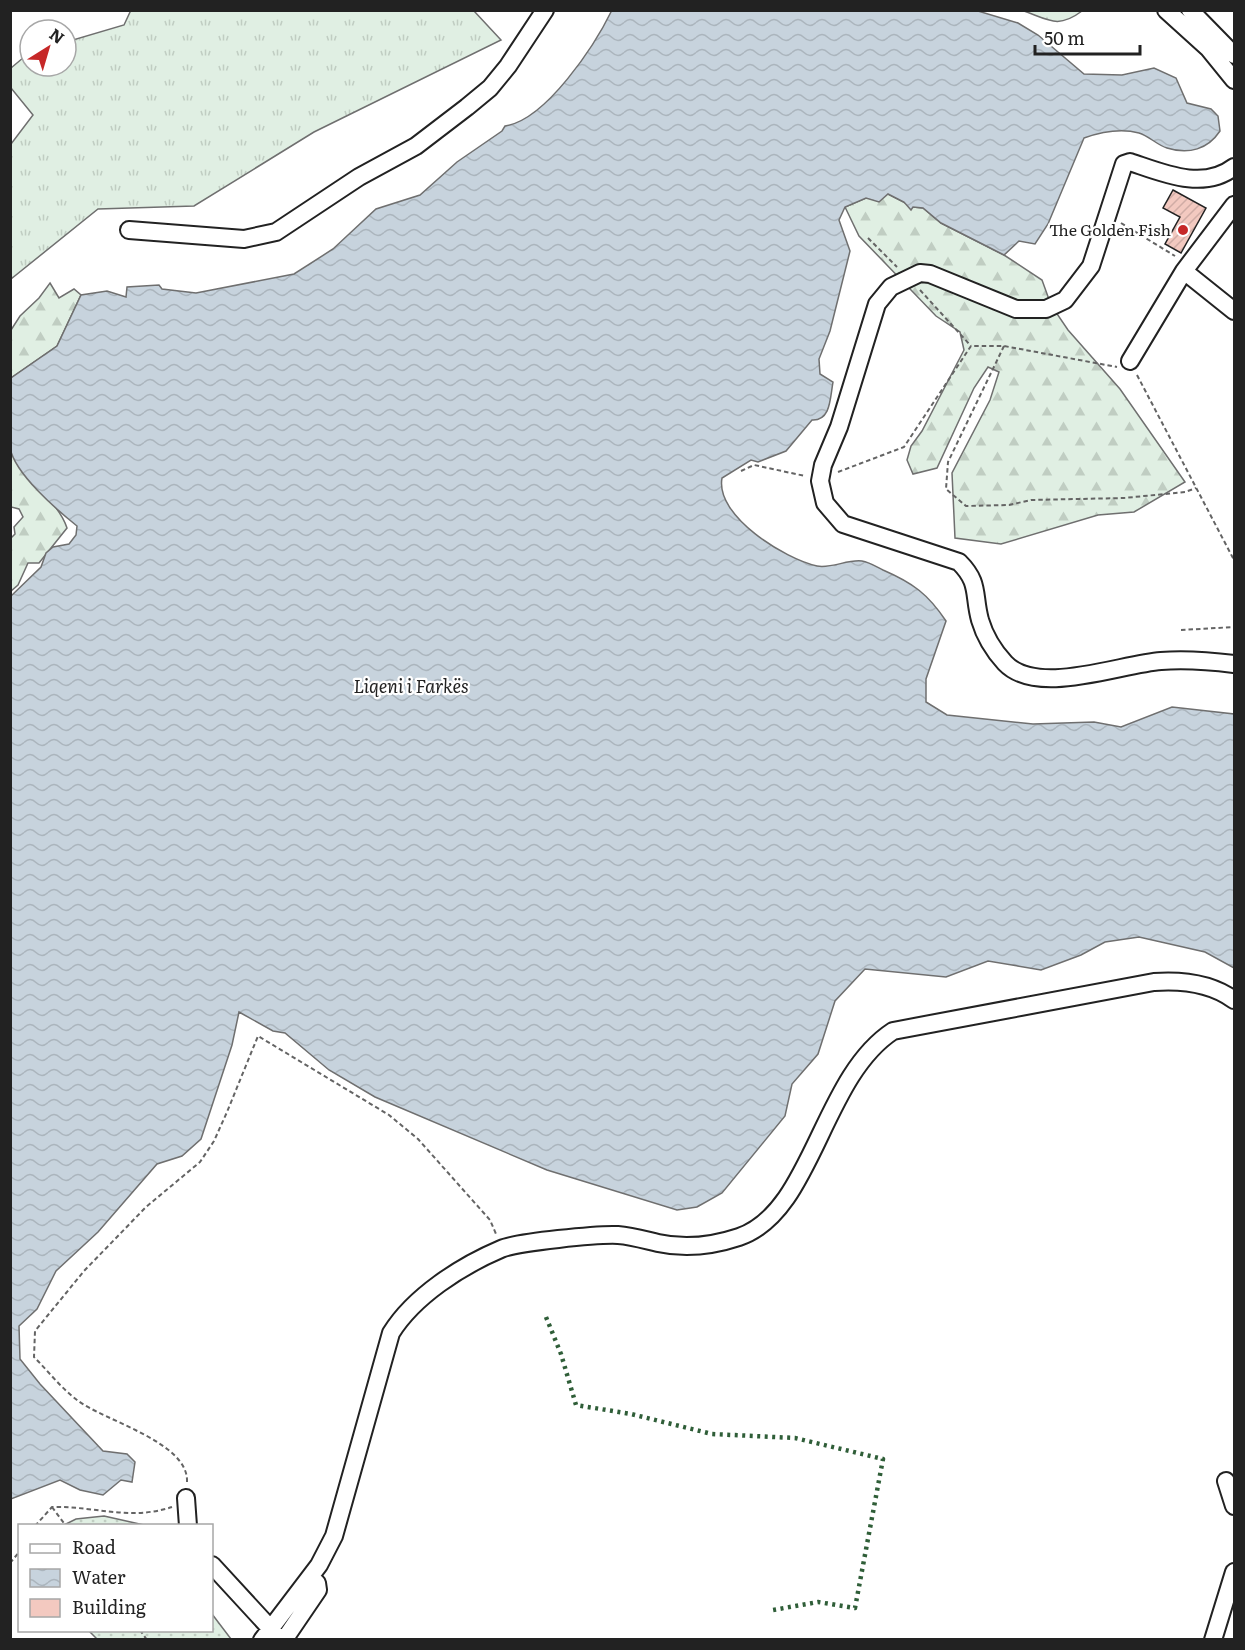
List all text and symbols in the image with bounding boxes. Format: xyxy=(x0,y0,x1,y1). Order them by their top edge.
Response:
north arrow xyxy=(18,18,78,78)
scale bar xyxy=(1035,18,1140,56)
text: N xyxy=(45,22,70,49)
text: 50 m xyxy=(1044,24,1085,51)
place label: The Golden Fish xyxy=(1049,217,1171,241)
marker: The Golden Fish xyxy=(1176,223,1190,237)
water label: Liqeni i Farkës xyxy=(353,672,469,699)
legend xyxy=(18,1524,213,1632)
text: Road xyxy=(72,1533,116,1560)
text: Water xyxy=(72,1563,126,1590)
text: Building xyxy=(72,1593,147,1620)

